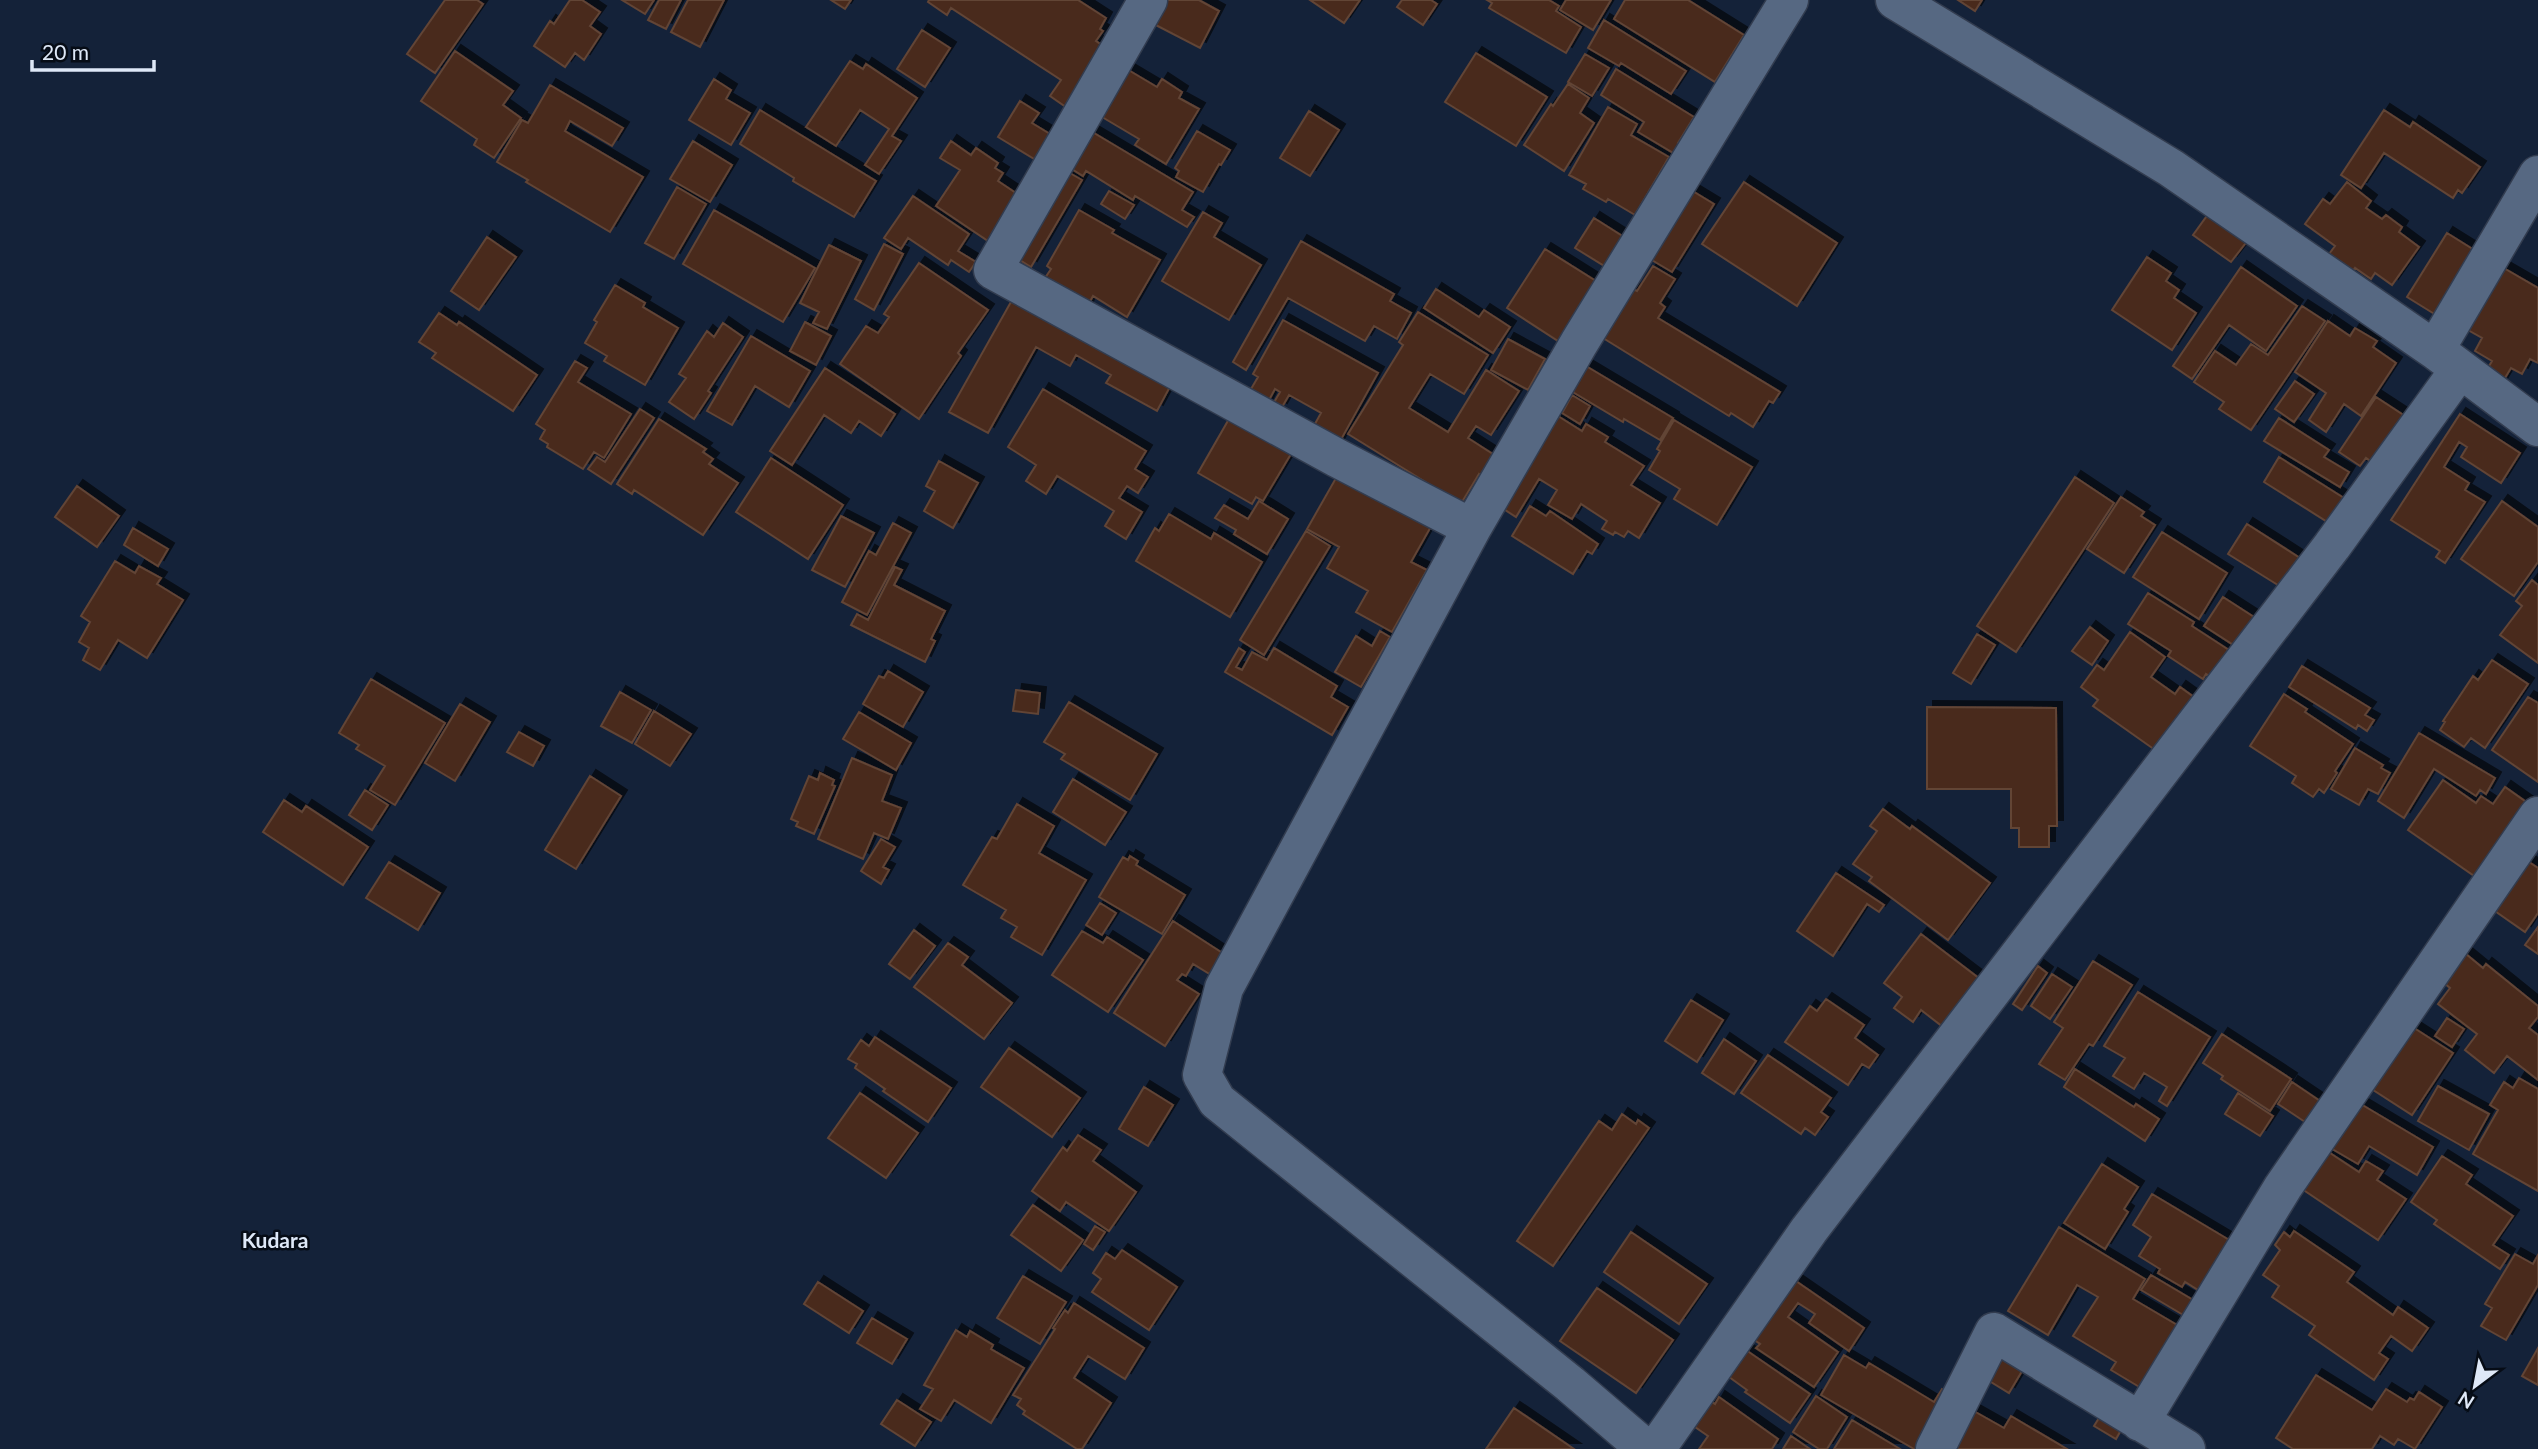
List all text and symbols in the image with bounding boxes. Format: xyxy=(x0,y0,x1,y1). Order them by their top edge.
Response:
scale bar xyxy=(32,28,154,72)
text: 20 m xyxy=(42,39,89,64)
district label: Kudara xyxy=(242,1227,308,1252)
north arrow xyxy=(2440,1351,2510,1421)
text: N xyxy=(2453,1387,2478,1414)

